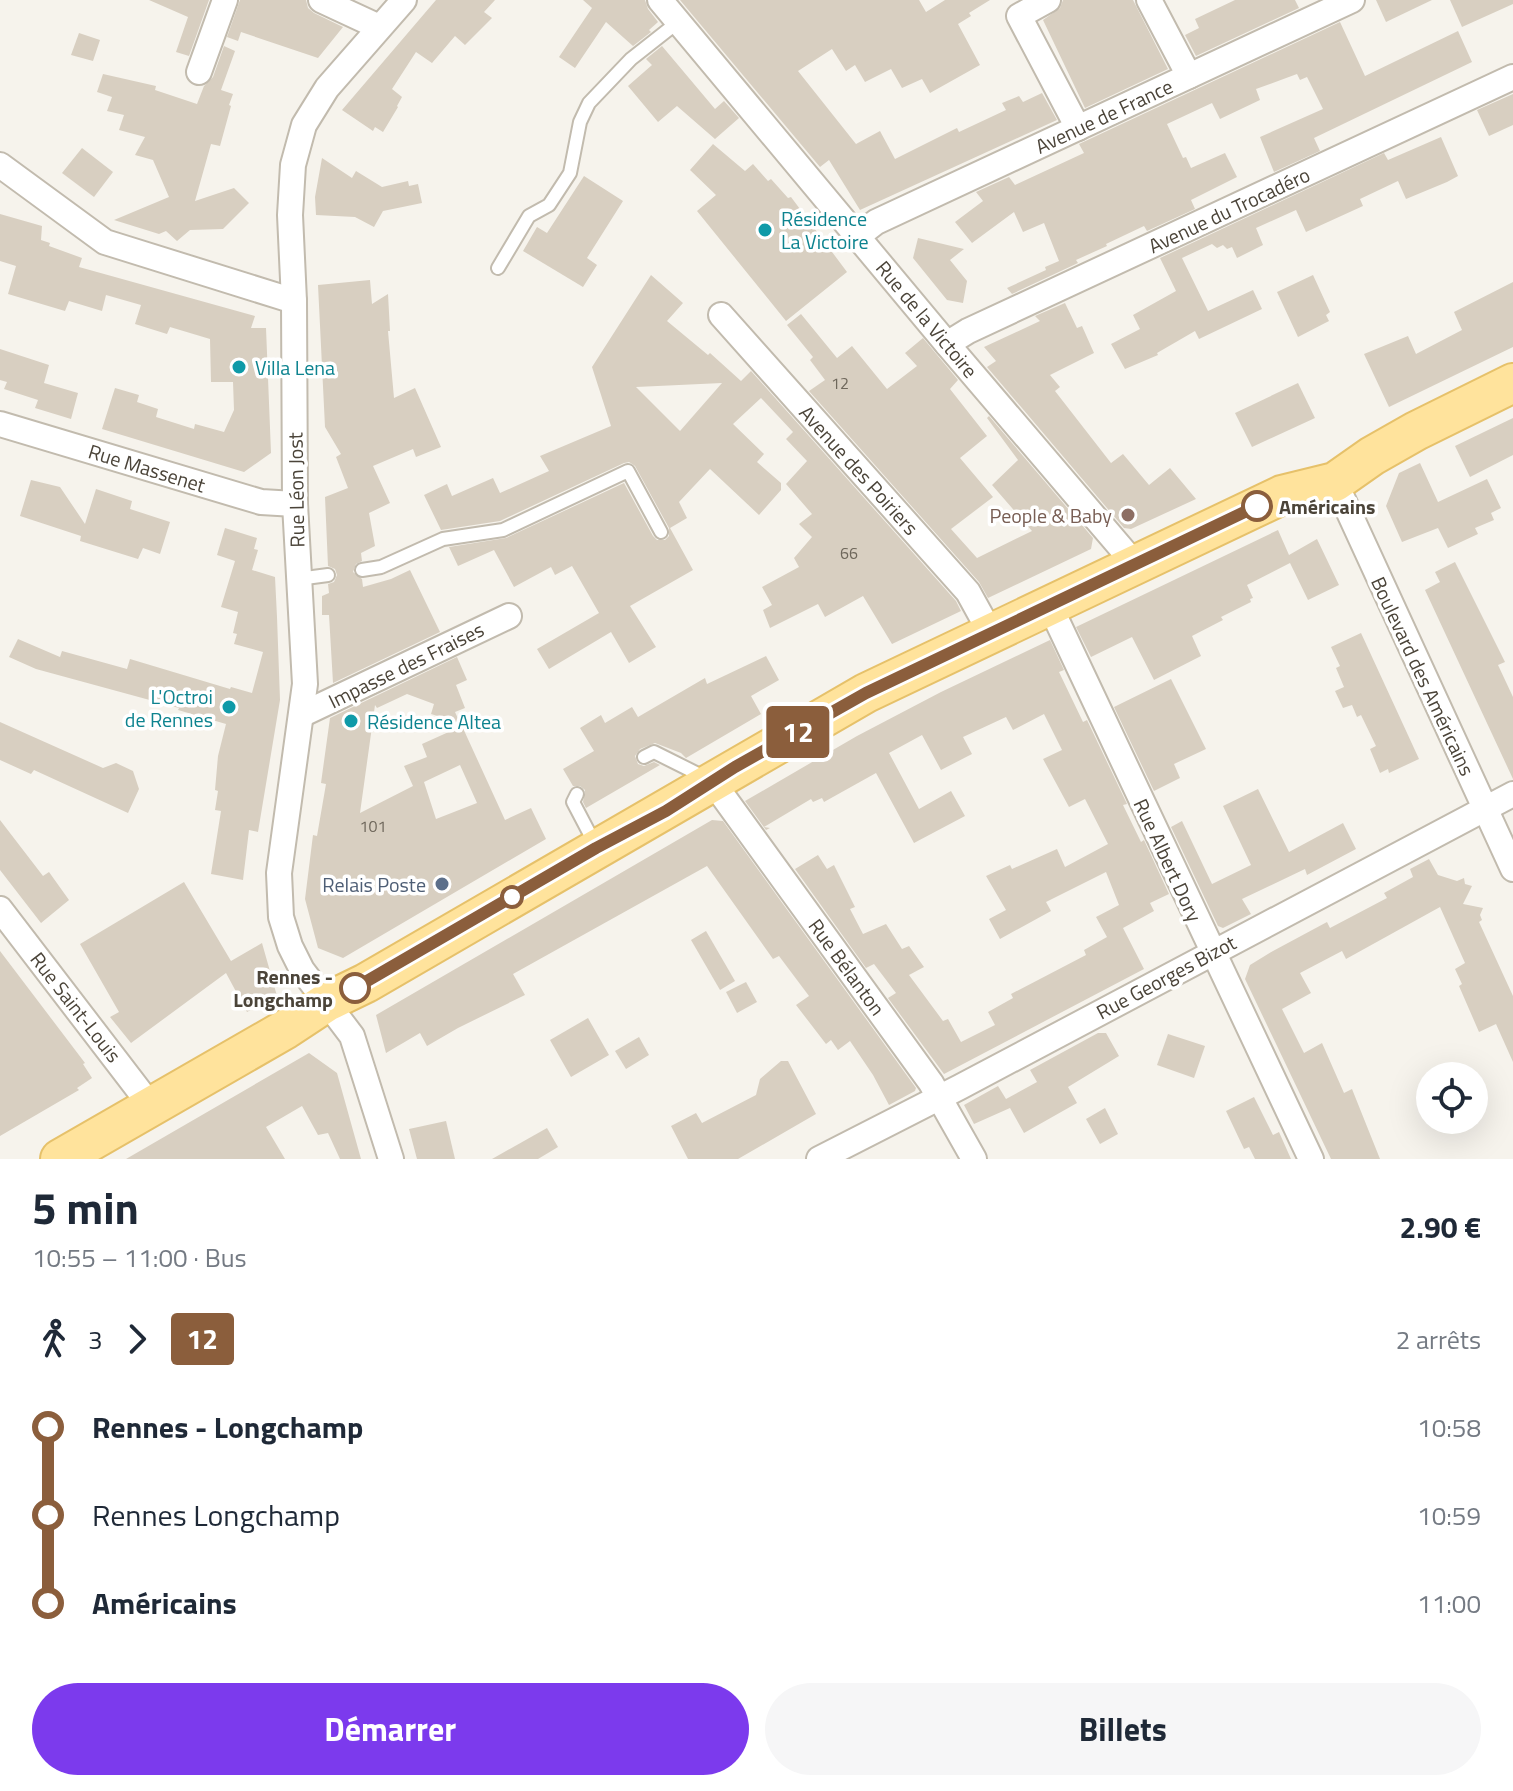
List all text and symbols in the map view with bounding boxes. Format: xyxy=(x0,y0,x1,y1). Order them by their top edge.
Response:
street label: Avenue de France xyxy=(1030,71,1178,161)
street label: Avenue du Trocadéro xyxy=(1143,159,1315,261)
place label: Résidence La Victoire xyxy=(781,203,869,257)
marker: Résidence La Victoire xyxy=(756,221,774,239)
street label: Rue de la Victoire xyxy=(869,253,985,385)
place label: Villa Lena xyxy=(255,352,335,383)
marker: Villa Lena xyxy=(230,358,248,376)
house number: 12 xyxy=(831,371,849,395)
street label: Avenue des Poiriers xyxy=(792,398,926,542)
street label: Rue Léon Jost xyxy=(279,432,313,548)
street label: Rue Massenet xyxy=(85,436,209,500)
marker: Américains xyxy=(1242,491,1272,521)
place label: Américains xyxy=(1279,491,1375,522)
place label: People & Baby xyxy=(989,500,1112,531)
marker: People & Baby xyxy=(1119,506,1137,524)
house number: 66 xyxy=(840,541,858,565)
street label: Boulevard des Américains xyxy=(1363,571,1483,781)
street label: Impasse des Fraises xyxy=(323,614,489,716)
place label: L'Octroi de Rennes xyxy=(125,681,213,735)
marker: L'Octroi de Rennes xyxy=(220,698,238,716)
place label: Résidence Altea xyxy=(367,706,501,737)
line badge: 12 xyxy=(762,706,834,758)
text: 12 xyxy=(782,710,814,753)
marker: Résidence Altea xyxy=(342,712,360,730)
street label: Rue Albert Dory xyxy=(1126,793,1210,927)
house number: 101 xyxy=(360,814,386,838)
place label: Relais Poste xyxy=(322,869,426,900)
marker: Relais Poste xyxy=(433,875,451,893)
unlabelled marker xyxy=(501,886,523,908)
street label: Rue Bélanton xyxy=(801,912,893,1022)
street label: Rue Georges Bizot xyxy=(1091,927,1241,1027)
street label: Rue Saint-Louis xyxy=(23,945,129,1069)
place label: Rennes - Longchamp xyxy=(233,961,333,1015)
marker: Rennes - Longchamp xyxy=(340,973,370,1003)
map controls xyxy=(1416,1062,1488,1134)
button: locate xyxy=(1416,1062,1488,1134)
text: 5 min xyxy=(32,1174,139,1241)
text: 2.90 € xyxy=(1400,1204,1481,1250)
text: 10:55 – 11:00 · Bus xyxy=(32,1238,247,1277)
icon: walk xyxy=(32,1317,76,1361)
icon: forward xyxy=(115,1317,159,1361)
text: 12 xyxy=(187,1317,218,1360)
text: 3 xyxy=(88,1320,103,1359)
text: 2 arrêts xyxy=(1396,1320,1481,1359)
text: Rennes - Longchamp xyxy=(92,1404,363,1450)
text: 10:58 xyxy=(1417,1408,1481,1447)
text: Rennes Longchamp xyxy=(92,1492,340,1538)
text: 10:59 xyxy=(1417,1496,1481,1535)
text: Américains xyxy=(92,1580,237,1626)
text: 11:00 xyxy=(1417,1584,1481,1623)
button: Démarrer xyxy=(32,1683,749,1775)
button: Billets xyxy=(765,1683,1481,1775)

